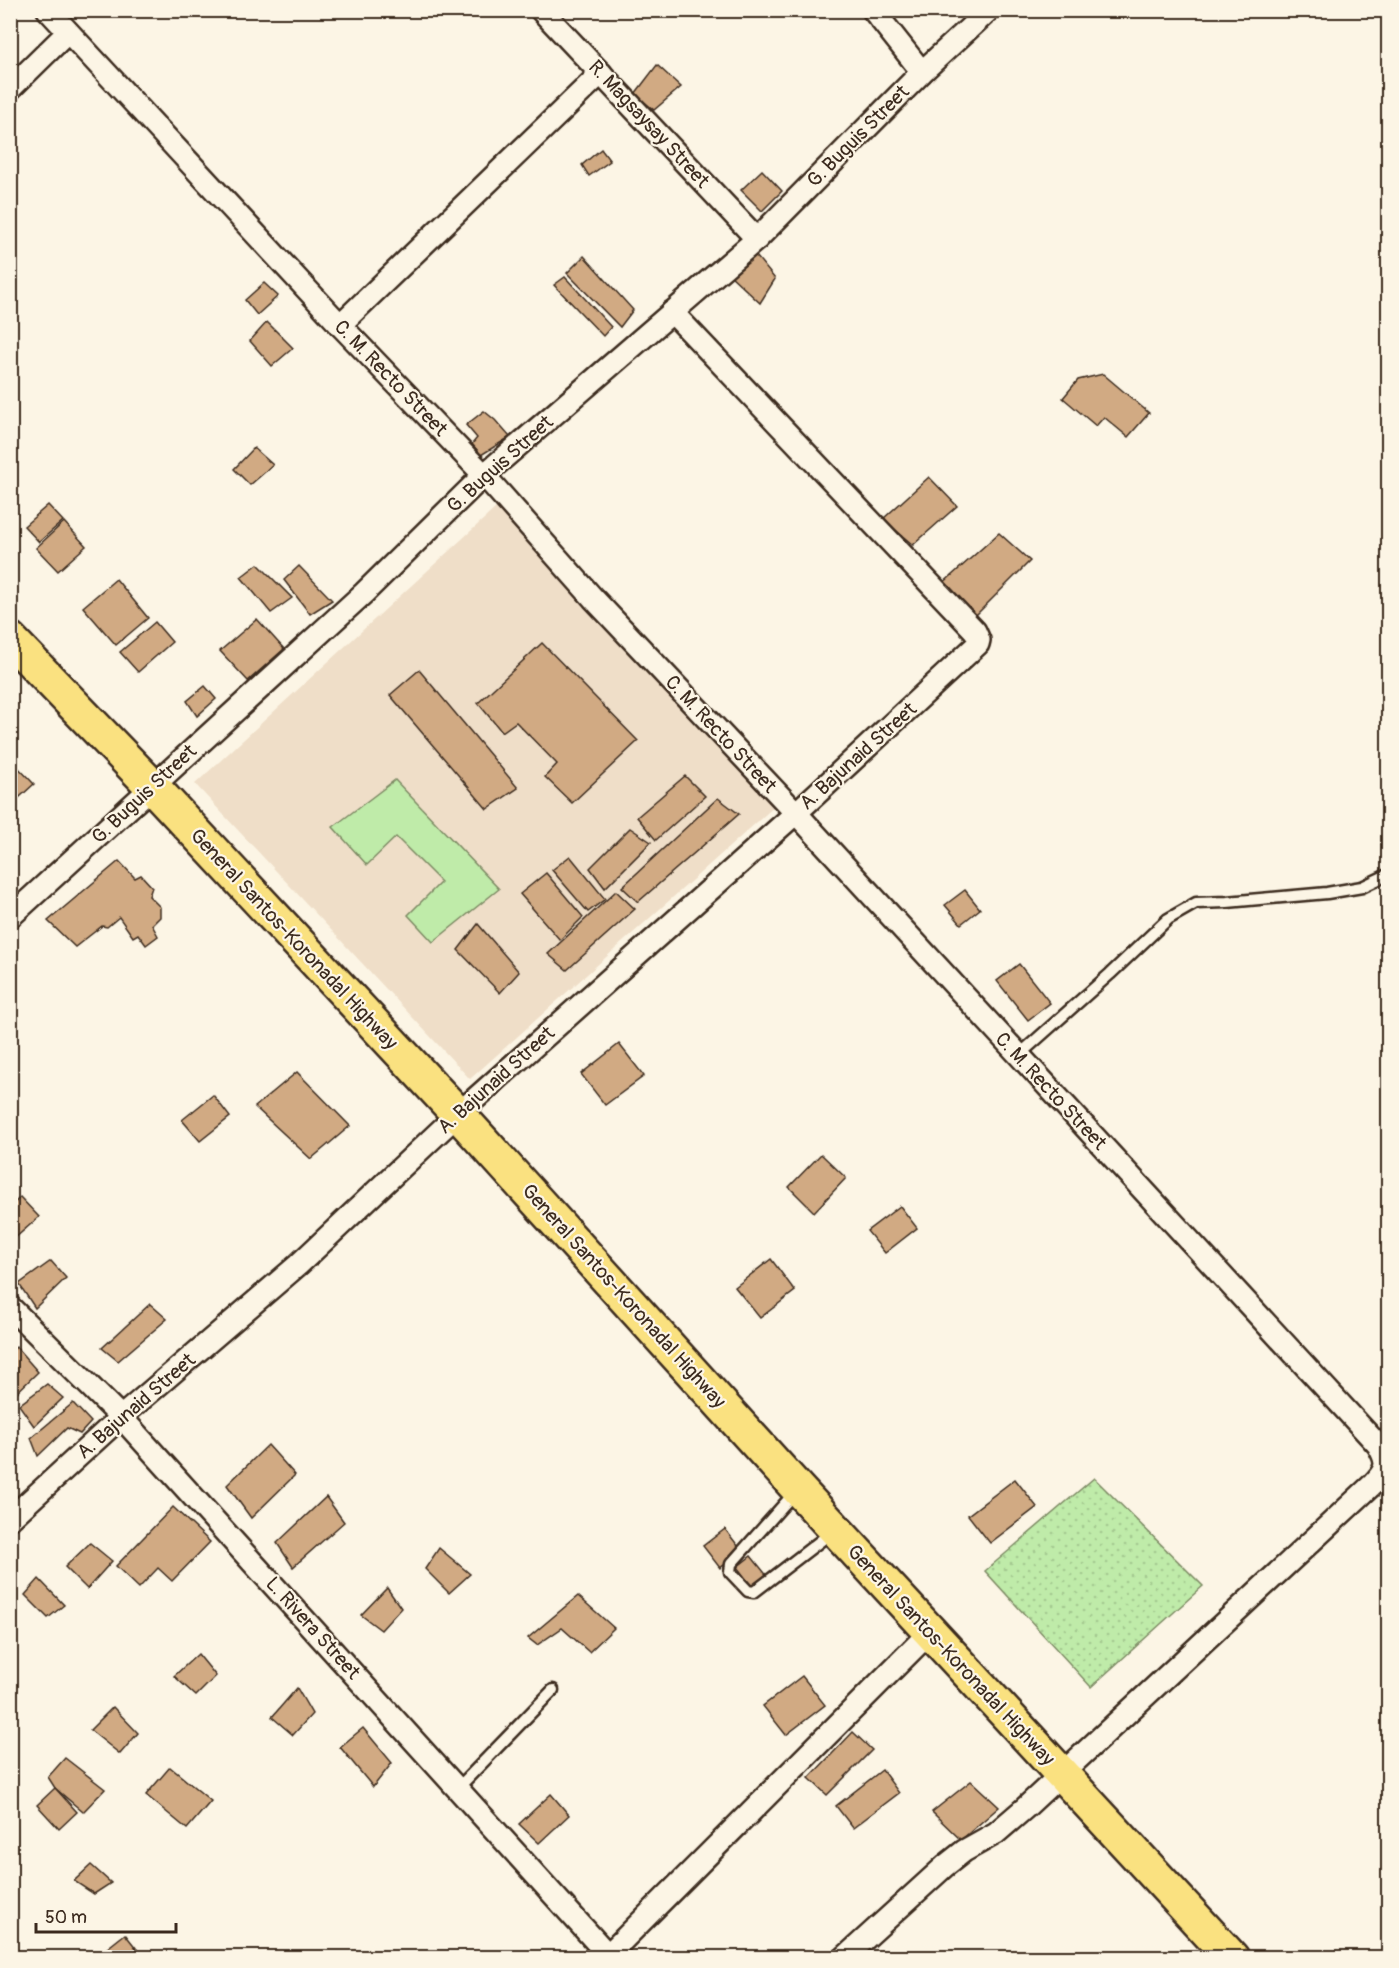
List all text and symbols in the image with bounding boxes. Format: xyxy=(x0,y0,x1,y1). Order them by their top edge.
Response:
street label: R. Magsaysay Street xyxy=(583,55,715,194)
street label: G. Buguis Street xyxy=(802,79,915,192)
street label: C. M. Recto Street xyxy=(329,314,454,442)
street label: G. Buguis Street xyxy=(442,409,559,518)
street label: C. M. Recto Street xyxy=(660,670,783,799)
street label: A. Bajunaid Street xyxy=(794,696,922,815)
street label: G. Buguis Street xyxy=(86,738,202,849)
street label: General Santos-Koronadal Highway xyxy=(185,823,403,1055)
street label: A. Bajunaid Street xyxy=(432,1020,560,1139)
street label: C. M. Recto Street xyxy=(990,1027,1113,1156)
street label: General Santos-Koronadal Highway xyxy=(517,1179,732,1414)
street label: A. Bajunaid Street xyxy=(72,1347,201,1464)
street label: General Santos-Koronadal Highway xyxy=(842,1539,1060,1771)
street label: L. Rivera Street xyxy=(260,1571,366,1685)
scale bar xyxy=(36,1896,176,1934)
text: 50 m xyxy=(45,1906,87,1929)

